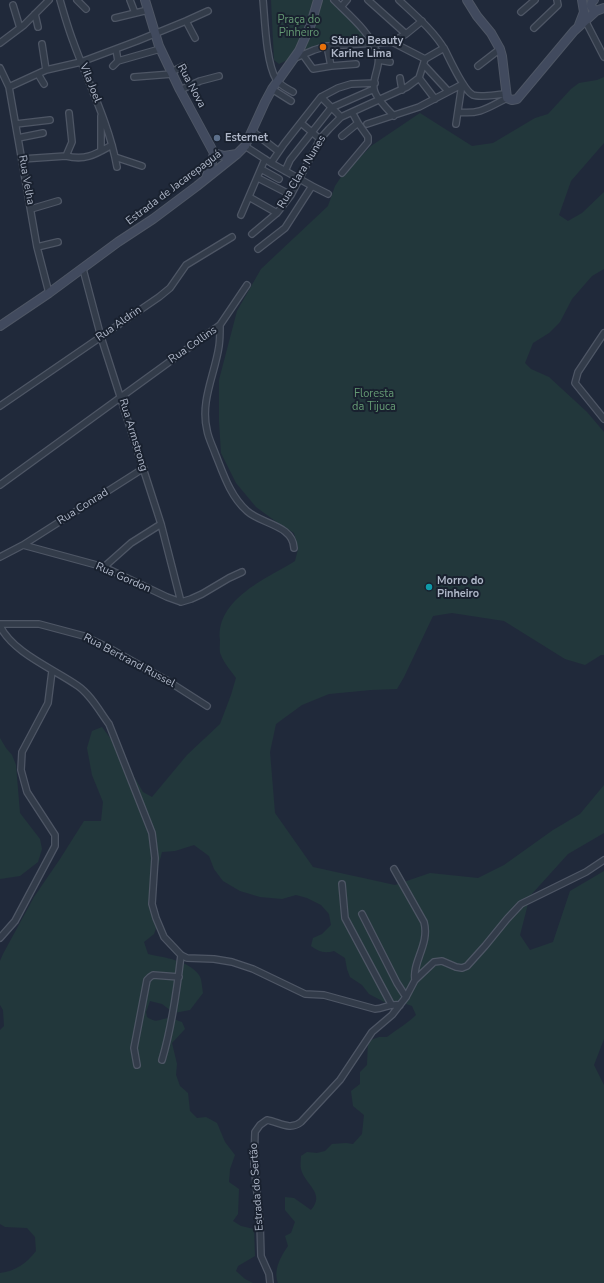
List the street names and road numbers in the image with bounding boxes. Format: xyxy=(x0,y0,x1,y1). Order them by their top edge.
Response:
street label: Vila Joel xyxy=(76,62,104,104)
street label: Rua Nova xyxy=(174,62,208,110)
street label: Rua Clara Nunes xyxy=(275,133,329,211)
street label: Estrada de Jacarepaguá xyxy=(124,148,224,228)
street label: Rua Velha xyxy=(15,154,37,206)
street label: Rua Aldrin xyxy=(94,304,144,344)
street label: Rua Collins xyxy=(166,324,220,366)
street label: Rua Armstrong xyxy=(116,397,150,473)
street label: Rua Conrad xyxy=(55,486,111,528)
street label: Rua Gordon xyxy=(93,560,153,596)
street label: Rua Bertrand Russel xyxy=(81,631,177,691)
street label: Estrada do Sertão xyxy=(247,1143,267,1231)

